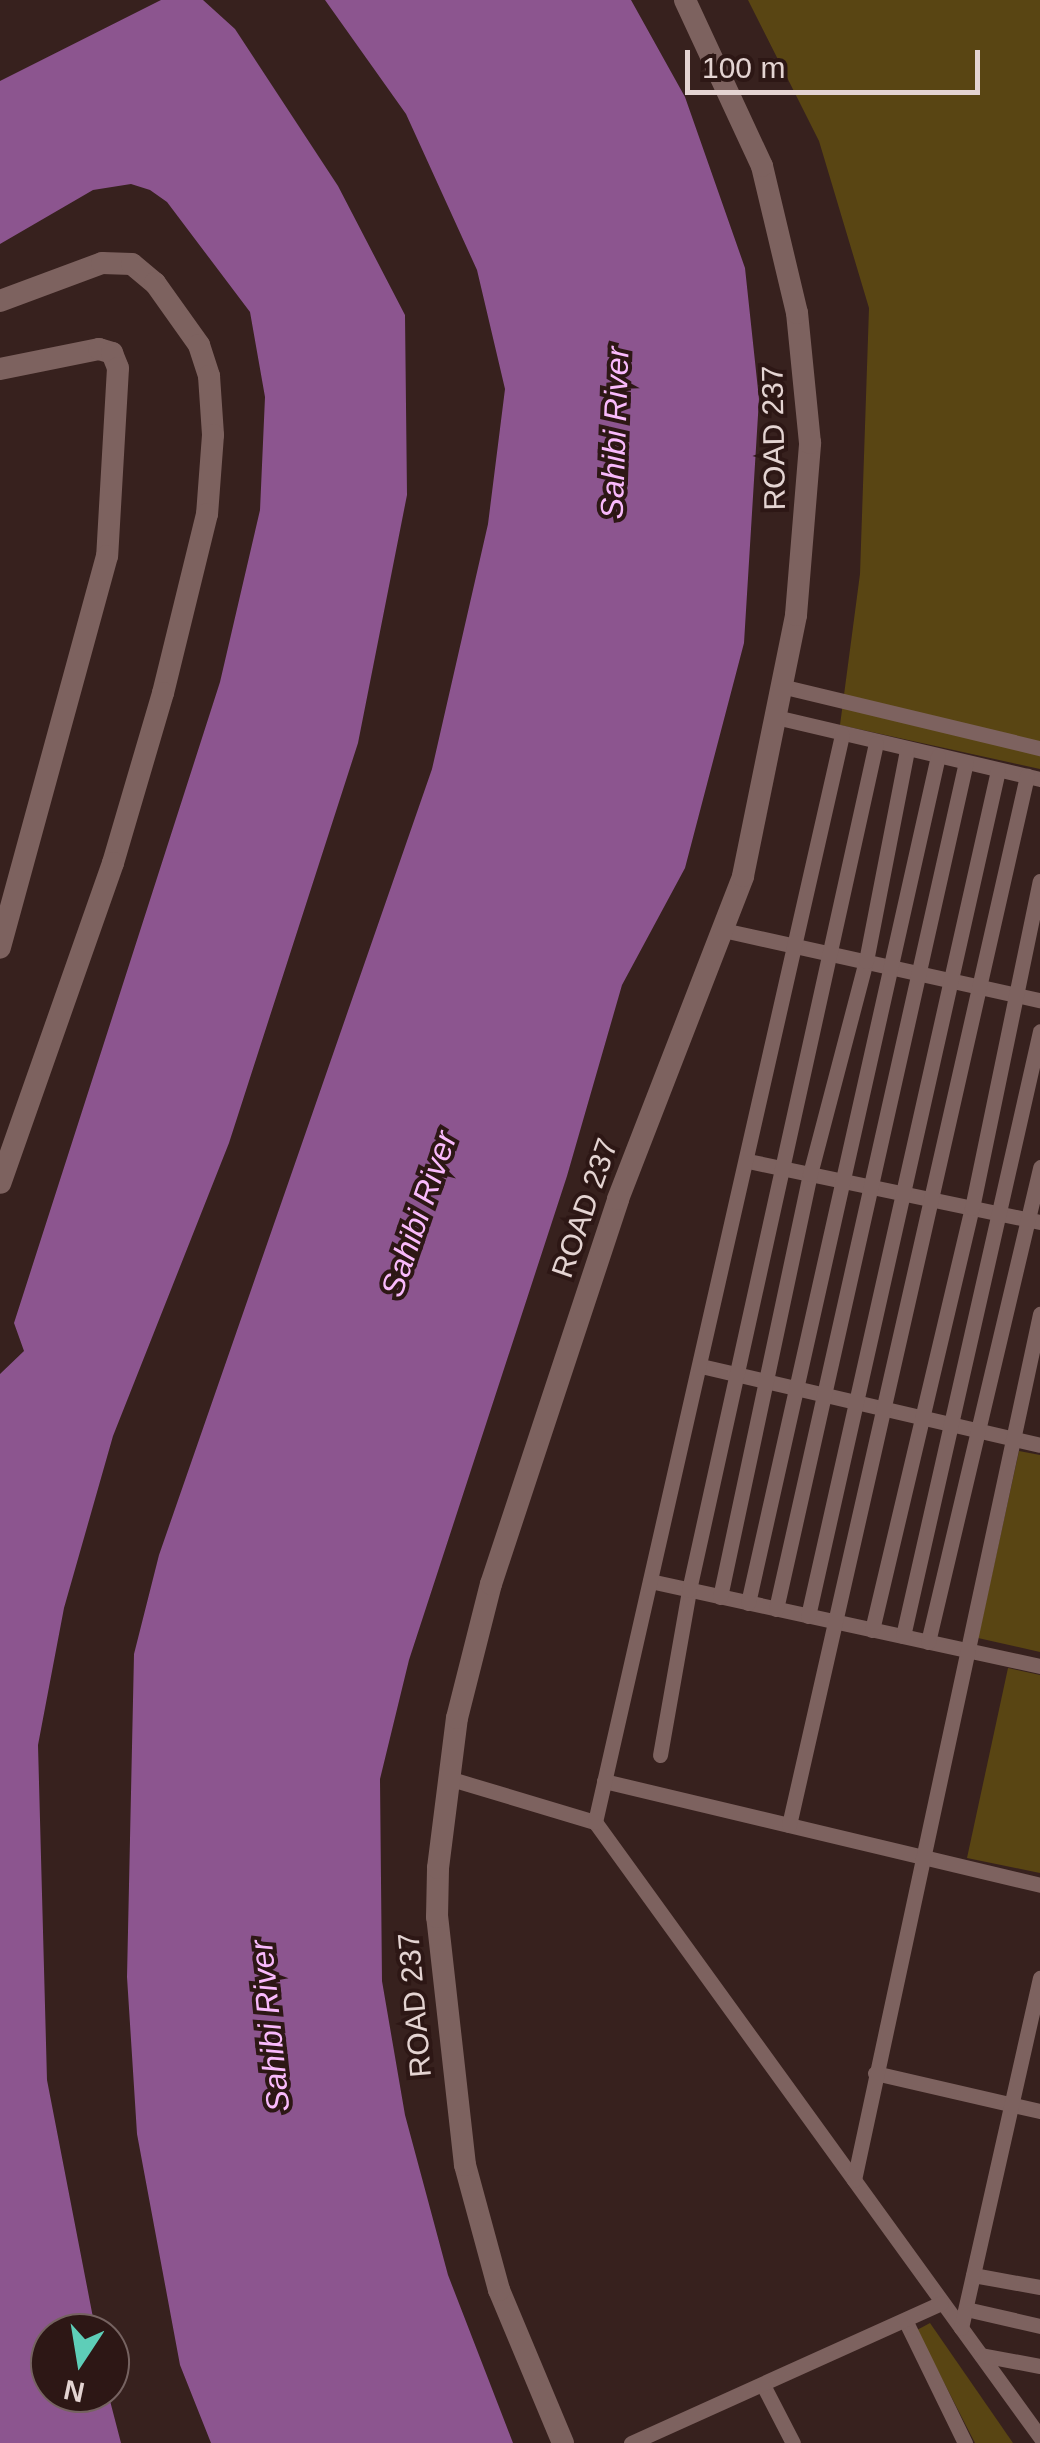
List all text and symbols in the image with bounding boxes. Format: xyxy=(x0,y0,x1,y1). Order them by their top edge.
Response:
scale bar xyxy=(690,30,985,92)
text: 100 m xyxy=(702,51,785,84)
water label: Sahibi River xyxy=(593,346,637,520)
street label: ROAD 237 xyxy=(755,365,793,511)
water label: Sahibi River xyxy=(373,1126,465,1302)
street label: ROAD 237 xyxy=(544,1134,626,1282)
street label: ROAD 237 xyxy=(391,1931,439,2079)
water label: Sahibi River xyxy=(242,1938,298,2114)
north arrow xyxy=(30,2313,130,2413)
text: N xyxy=(61,2374,87,2408)

